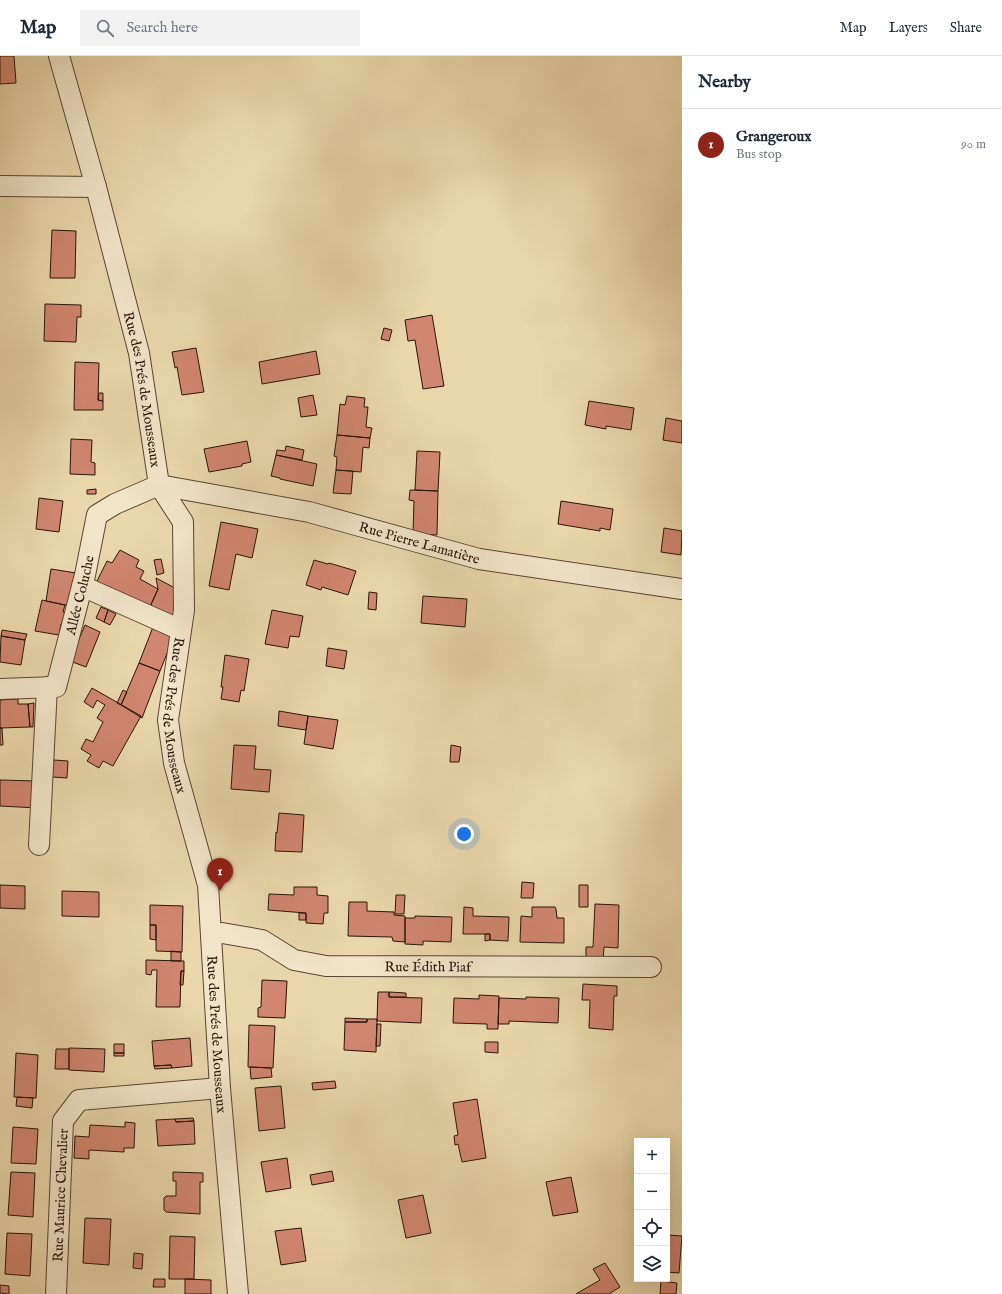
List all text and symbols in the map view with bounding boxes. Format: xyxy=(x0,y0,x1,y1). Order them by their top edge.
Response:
search box xyxy=(80,10,360,46)
text: Map xyxy=(20,16,56,40)
icon: search xyxy=(94,17,116,39)
text: Search here xyxy=(126,18,198,37)
text: Map xyxy=(840,19,867,37)
text: Layers xyxy=(889,19,928,37)
text: Share xyxy=(950,19,982,37)
text: Nearby xyxy=(698,72,751,93)
text: Grangeroux xyxy=(736,127,812,146)
text: 1 xyxy=(709,136,713,153)
text: 90 m xyxy=(961,136,986,153)
text: Bus stop xyxy=(736,146,782,163)
street label: Rue des Prés de Mousseaux xyxy=(119,310,164,469)
street label: Rue Pierre Lamatière xyxy=(357,518,482,569)
street label: Allée Coluche xyxy=(62,553,99,638)
street label: Rue des Prés de Mousseaux xyxy=(158,636,190,796)
your location xyxy=(454,824,474,844)
pin: 1 xyxy=(207,858,233,891)
street label: Rue des Prés de Mousseaux xyxy=(202,955,230,1114)
street label: Rue Édith Piaf xyxy=(385,957,474,976)
street label: Rue Maurice Chevalier xyxy=(49,1128,73,1262)
map controls xyxy=(634,1138,670,1282)
button: + xyxy=(634,1138,670,1174)
button: − xyxy=(634,1174,670,1210)
button: locate xyxy=(634,1210,670,1246)
button: layers xyxy=(634,1246,670,1282)

